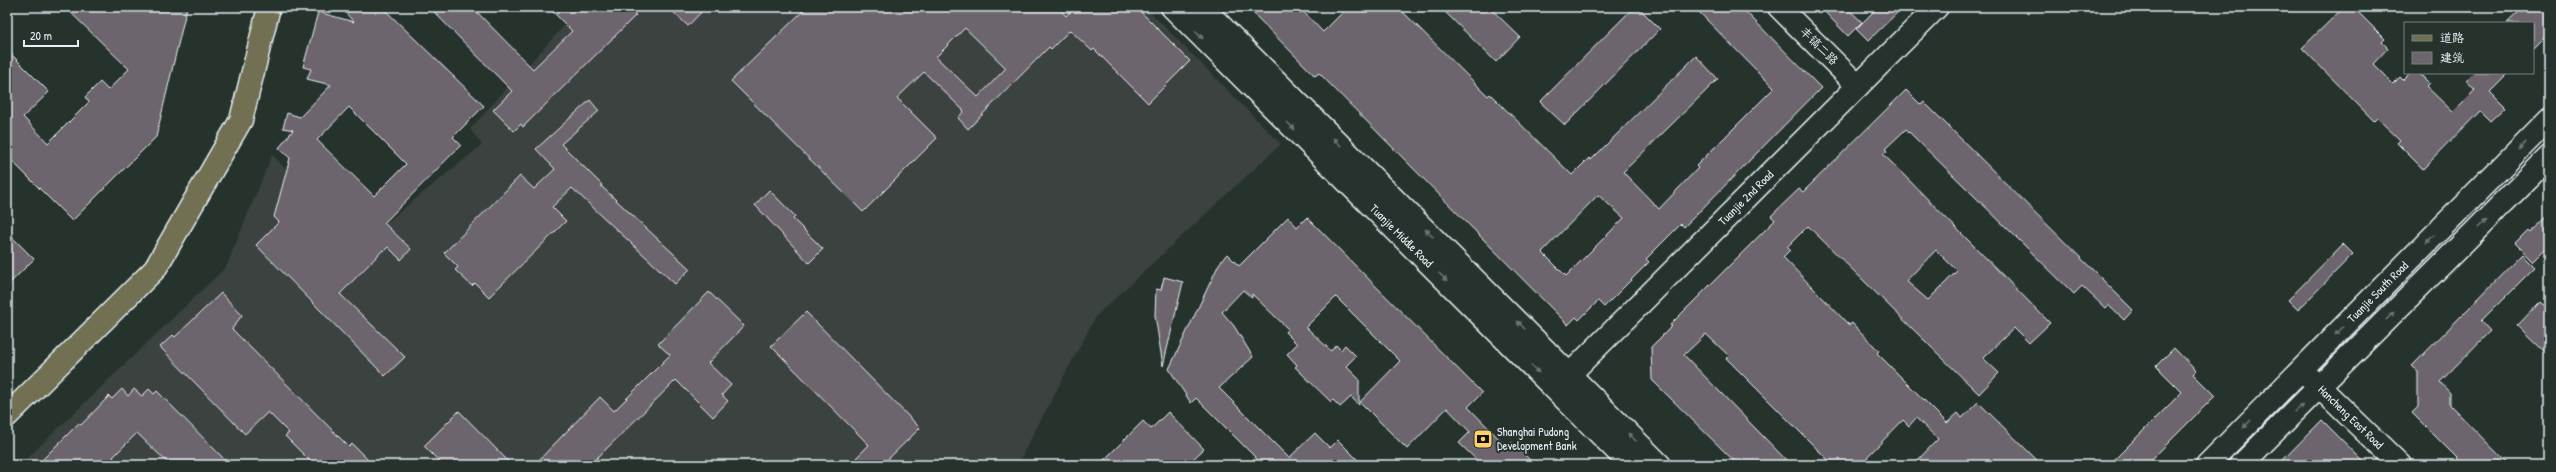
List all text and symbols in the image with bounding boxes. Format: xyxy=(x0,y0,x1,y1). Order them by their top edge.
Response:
scale bar xyxy=(24,22,78,48)
legend xyxy=(2404,22,2534,74)
street label: 丰镐二路 xyxy=(1796,23,1842,69)
text: 20 m xyxy=(30,27,52,44)
text: 道路 xyxy=(2440,29,2464,46)
one-way arrow xyxy=(1194,30,1204,39)
text: 建筑 xyxy=(2440,49,2464,66)
one-way arrow xyxy=(1286,121,1296,131)
one-way arrow xyxy=(1332,137,1342,146)
one-way arrow xyxy=(2517,141,2526,151)
street label: Tuanjie 2nd Road xyxy=(1714,166,1777,229)
street label: Tuanjie Middle Road xyxy=(1366,200,1437,271)
one-way arrow xyxy=(2477,219,2487,229)
one-way arrow xyxy=(1424,228,1434,238)
one-way arrow xyxy=(2425,234,2435,244)
street label: Tuanjie South Road xyxy=(2343,257,2412,326)
one-way arrow xyxy=(1438,272,1448,282)
one-way arrow xyxy=(2386,311,2395,321)
one-way arrow xyxy=(1516,320,1526,330)
one-way arrow xyxy=(2334,326,2343,336)
one-way arrow xyxy=(1530,364,1540,374)
street label: Hancheng East Road xyxy=(2315,381,2388,453)
one-way arrow xyxy=(2294,403,2304,413)
one-way arrow xyxy=(2242,419,2252,429)
place label: Shanghai Pudong Development Bank xyxy=(1497,423,1577,454)
bank icon: Shanghai Pudong Development Bank xyxy=(1472,428,1494,450)
one-way arrow xyxy=(1627,432,1637,442)

